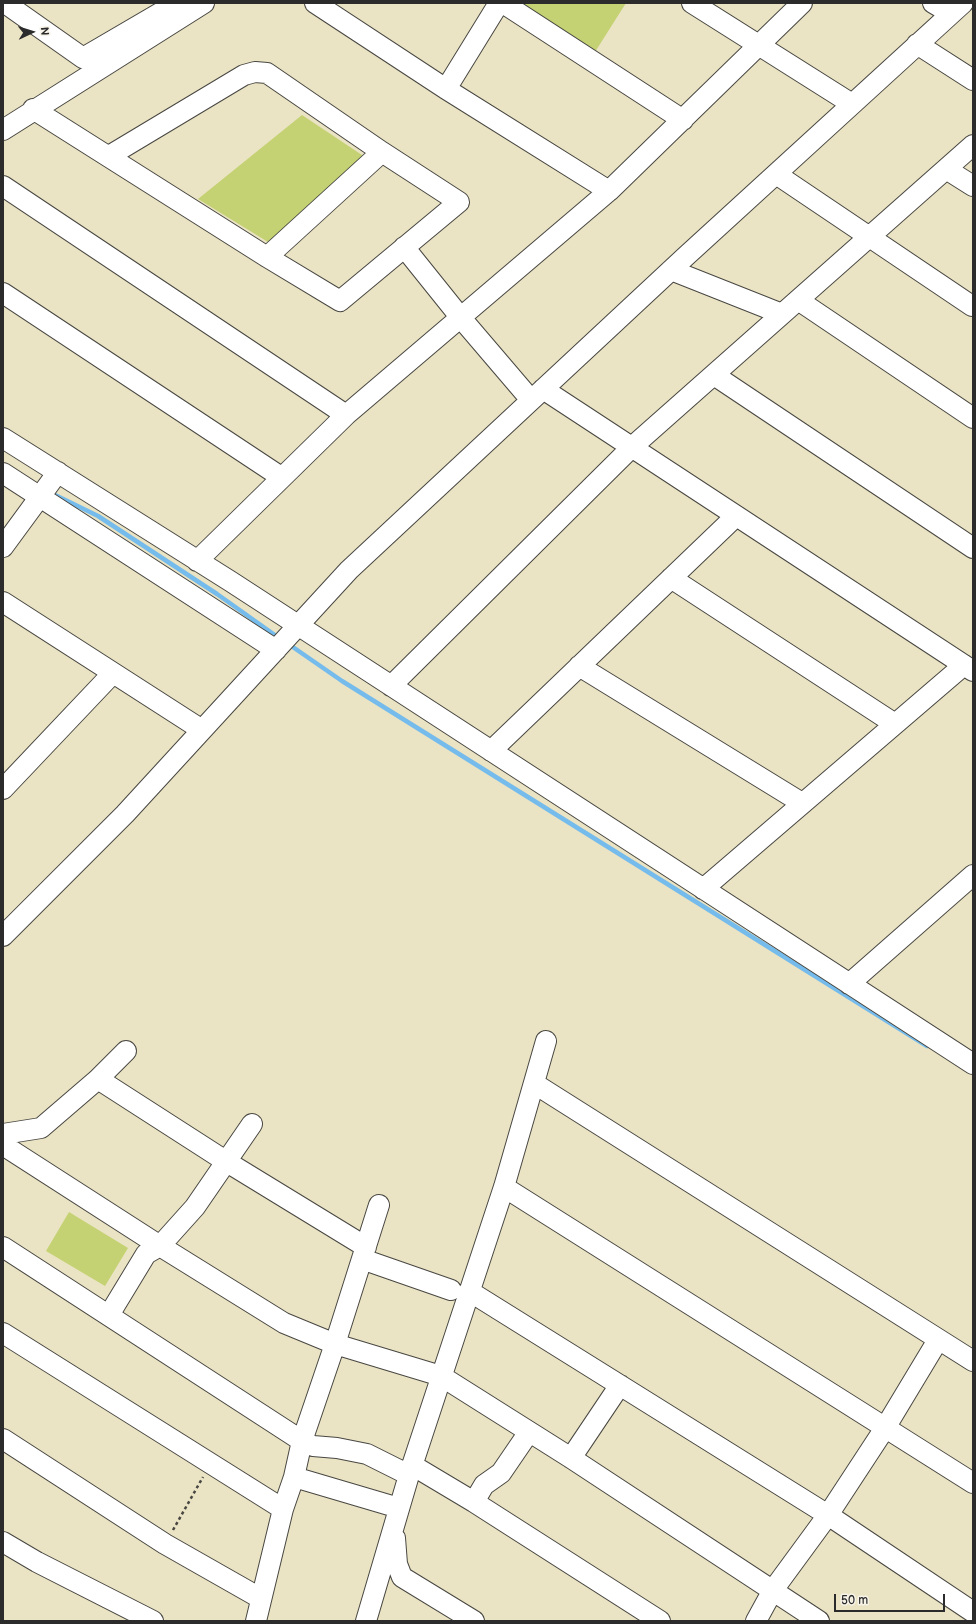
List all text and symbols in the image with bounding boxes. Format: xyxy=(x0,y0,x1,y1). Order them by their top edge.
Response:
north arrow xyxy=(12,12,52,52)
text: N xyxy=(38,27,51,36)
scale bar xyxy=(836,1586,947,1612)
text: 50 m xyxy=(841,1593,868,1608)

